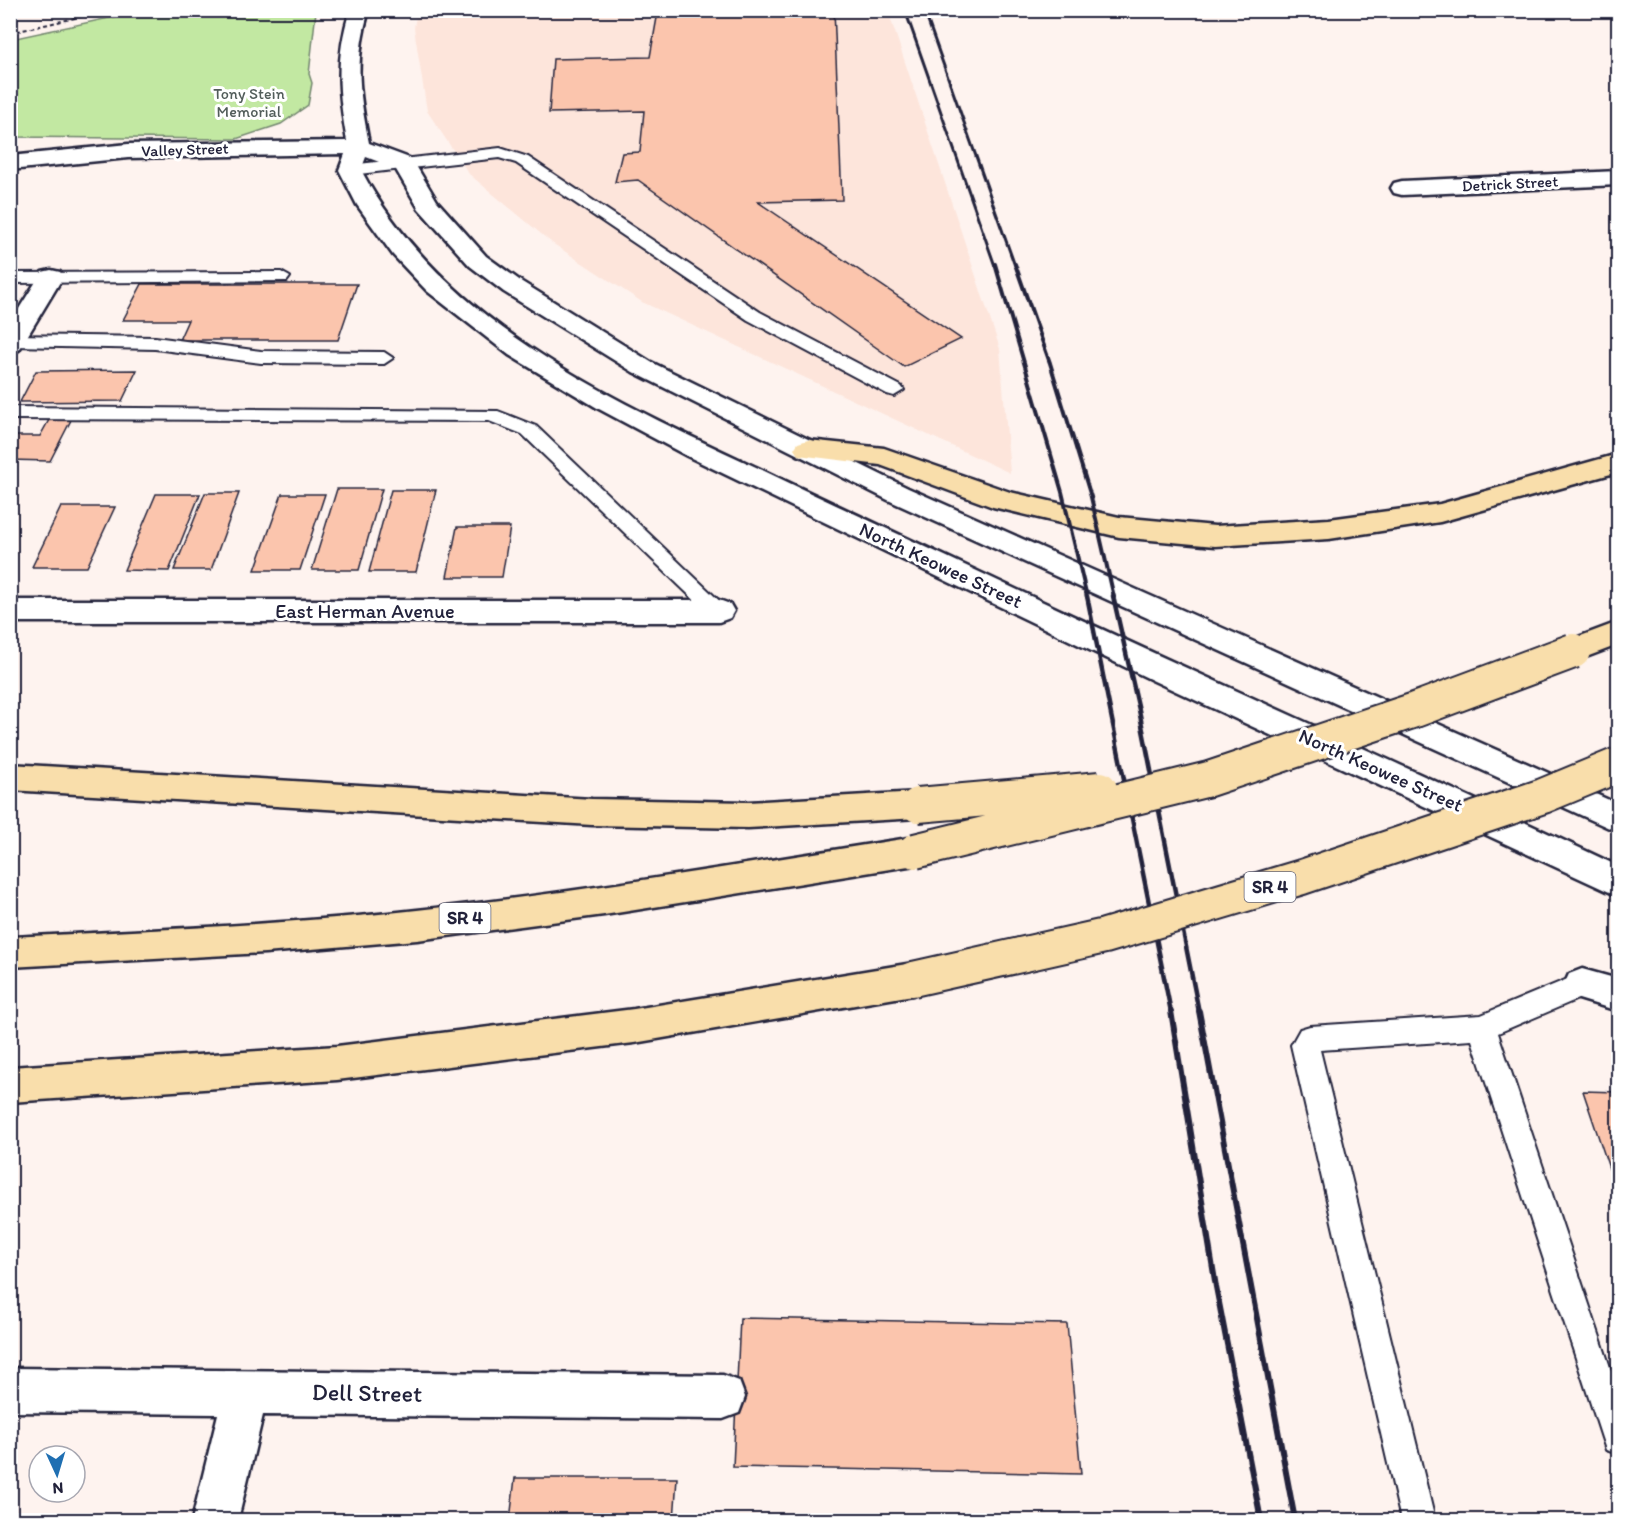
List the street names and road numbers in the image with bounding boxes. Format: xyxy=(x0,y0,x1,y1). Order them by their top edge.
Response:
street label: Valley Street xyxy=(141,138,229,161)
street label: Detrick Street xyxy=(1461,171,1559,196)
street label: North Keowee Street xyxy=(856,517,1026,613)
street label: East Herman Avenue xyxy=(275,599,455,623)
street label: North Keowee Street xyxy=(1295,723,1467,817)
road number: SR 4 xyxy=(1244,872,1296,902)
road number: SR 4 xyxy=(440,903,490,933)
street label: Dell Street xyxy=(312,1377,422,1408)

